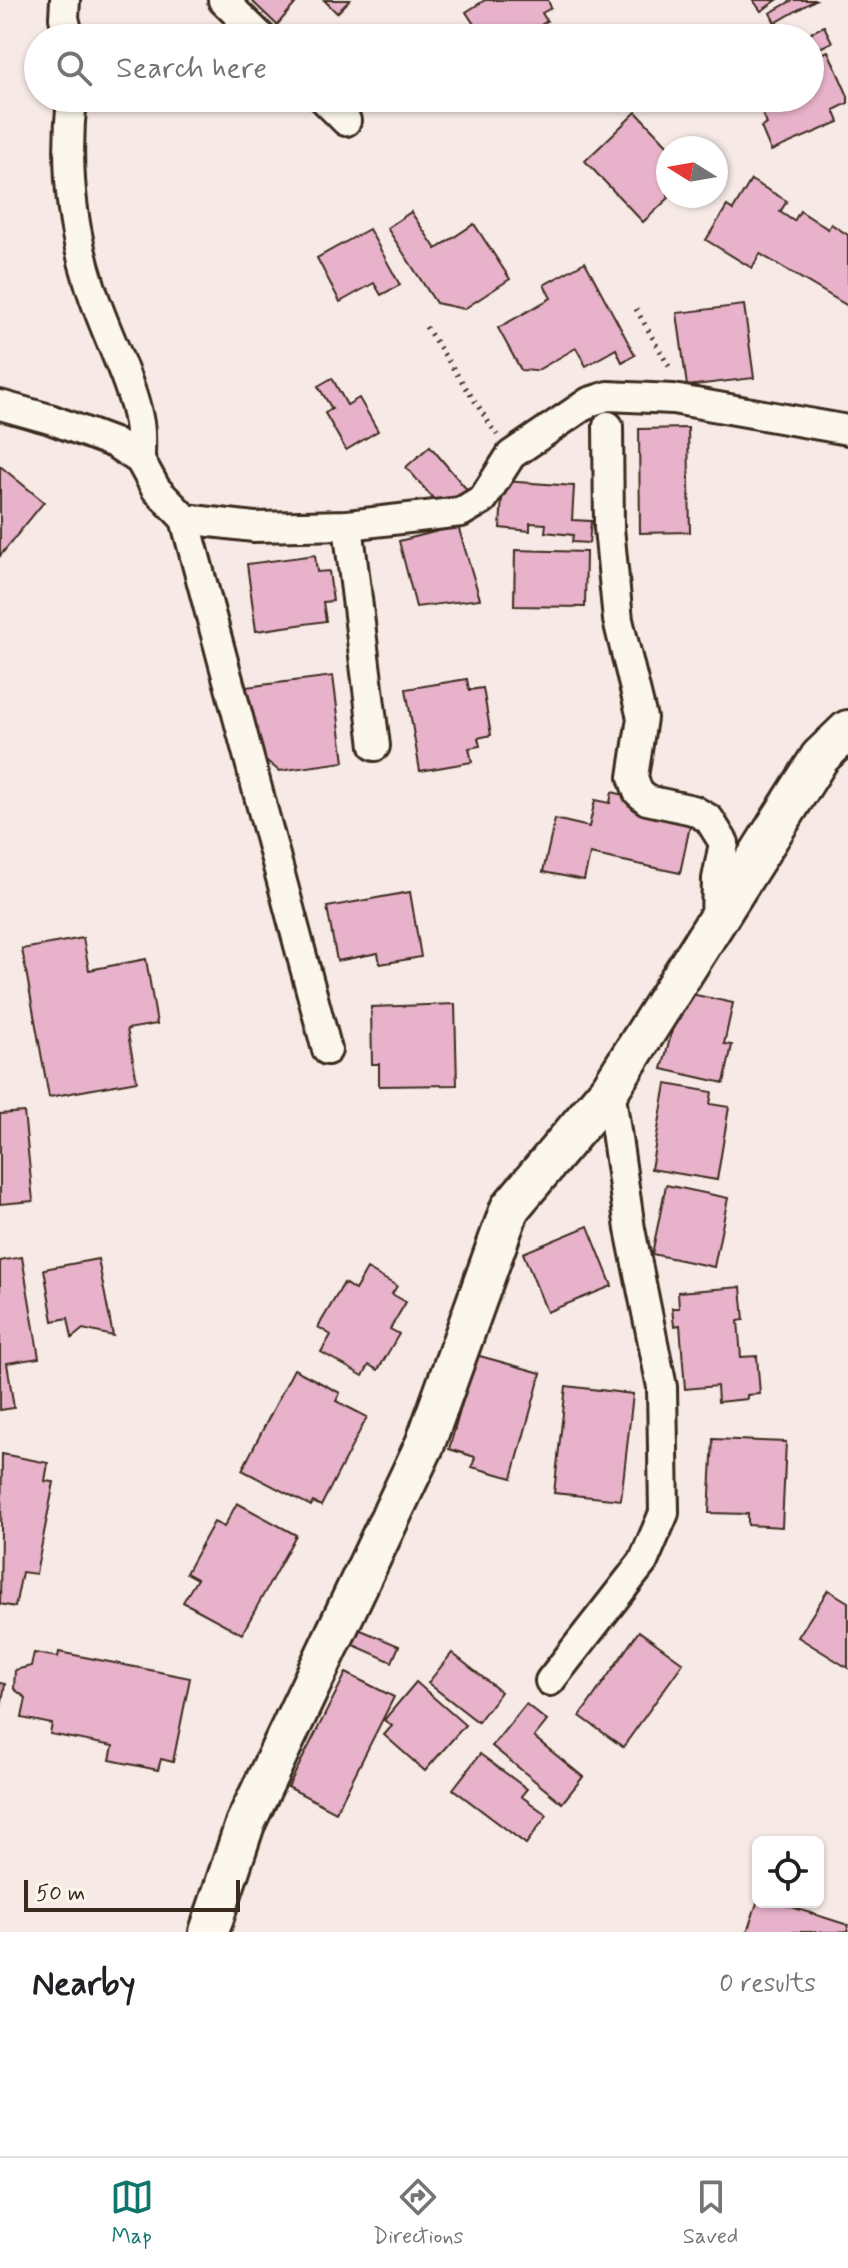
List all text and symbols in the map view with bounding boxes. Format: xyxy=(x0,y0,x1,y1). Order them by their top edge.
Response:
search box xyxy=(24,24,824,112)
icon: search xyxy=(52,46,96,90)
text: Search here xyxy=(116,49,267,88)
north arrow xyxy=(656,136,728,208)
map controls xyxy=(752,1836,824,1908)
button: locate xyxy=(752,1836,824,1908)
scale bar xyxy=(24,1876,240,1912)
text: 50 m xyxy=(36,1880,85,1908)
text: Nearby xyxy=(32,1962,136,2007)
text: 0 results xyxy=(719,1967,816,2001)
tab: Map xyxy=(110,2175,154,2251)
tab: Directions xyxy=(373,2175,463,2251)
tab: Saved xyxy=(683,2175,738,2251)

